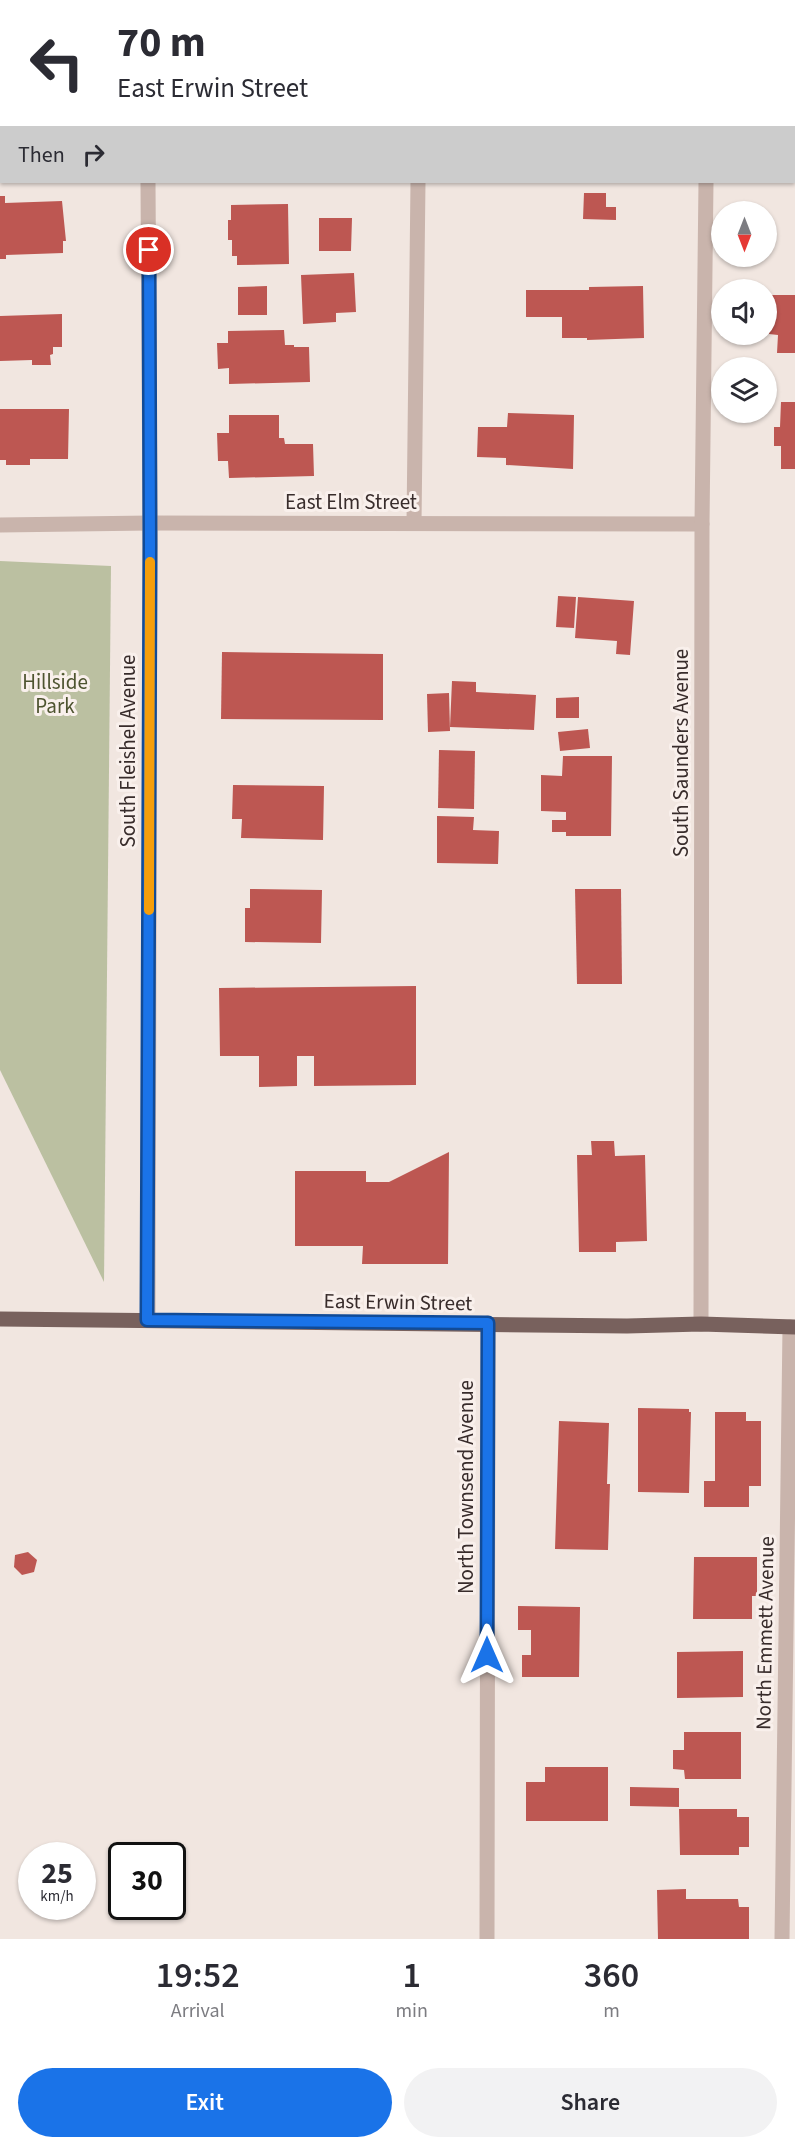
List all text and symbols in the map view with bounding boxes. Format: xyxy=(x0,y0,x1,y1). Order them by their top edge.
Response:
text: 70 m xyxy=(117,13,206,73)
icon: left xyxy=(18,24,96,102)
text: East Erwin Street xyxy=(117,69,308,108)
icon: right xyxy=(77,138,110,171)
text: Then xyxy=(18,139,65,171)
north arrow xyxy=(711,201,777,267)
map controls xyxy=(711,201,777,423)
pin xyxy=(123,224,174,275)
icon: arrive xyxy=(132,233,165,266)
button: sound xyxy=(711,279,777,345)
button: layers xyxy=(711,357,777,423)
street label: East Elm Street xyxy=(285,487,417,517)
street label: South Saunders Avenue xyxy=(666,649,696,857)
street label: South Fleishel Avenue xyxy=(113,655,143,847)
park label: Hillside Park xyxy=(22,667,88,721)
street label: East Erwin Street xyxy=(323,1286,473,1318)
street label: North Townsend Avenue xyxy=(451,1380,481,1594)
street label: North Emmett Avenue xyxy=(748,1536,782,1730)
position arrow xyxy=(455,1623,519,1687)
speed limit sign: 30 xyxy=(108,1842,186,1920)
text: 25 xyxy=(41,1852,73,1895)
text: km/h xyxy=(40,1886,74,1907)
text: 19:52 xyxy=(156,1950,240,2001)
text: 1 xyxy=(402,1950,421,2001)
text: 360 xyxy=(584,1950,639,2001)
text: Arrival xyxy=(171,1997,225,2025)
text: min xyxy=(395,1997,428,2025)
text: m xyxy=(603,1997,620,2025)
button: Exit xyxy=(18,2068,392,2137)
button: Share xyxy=(404,2068,777,2137)

